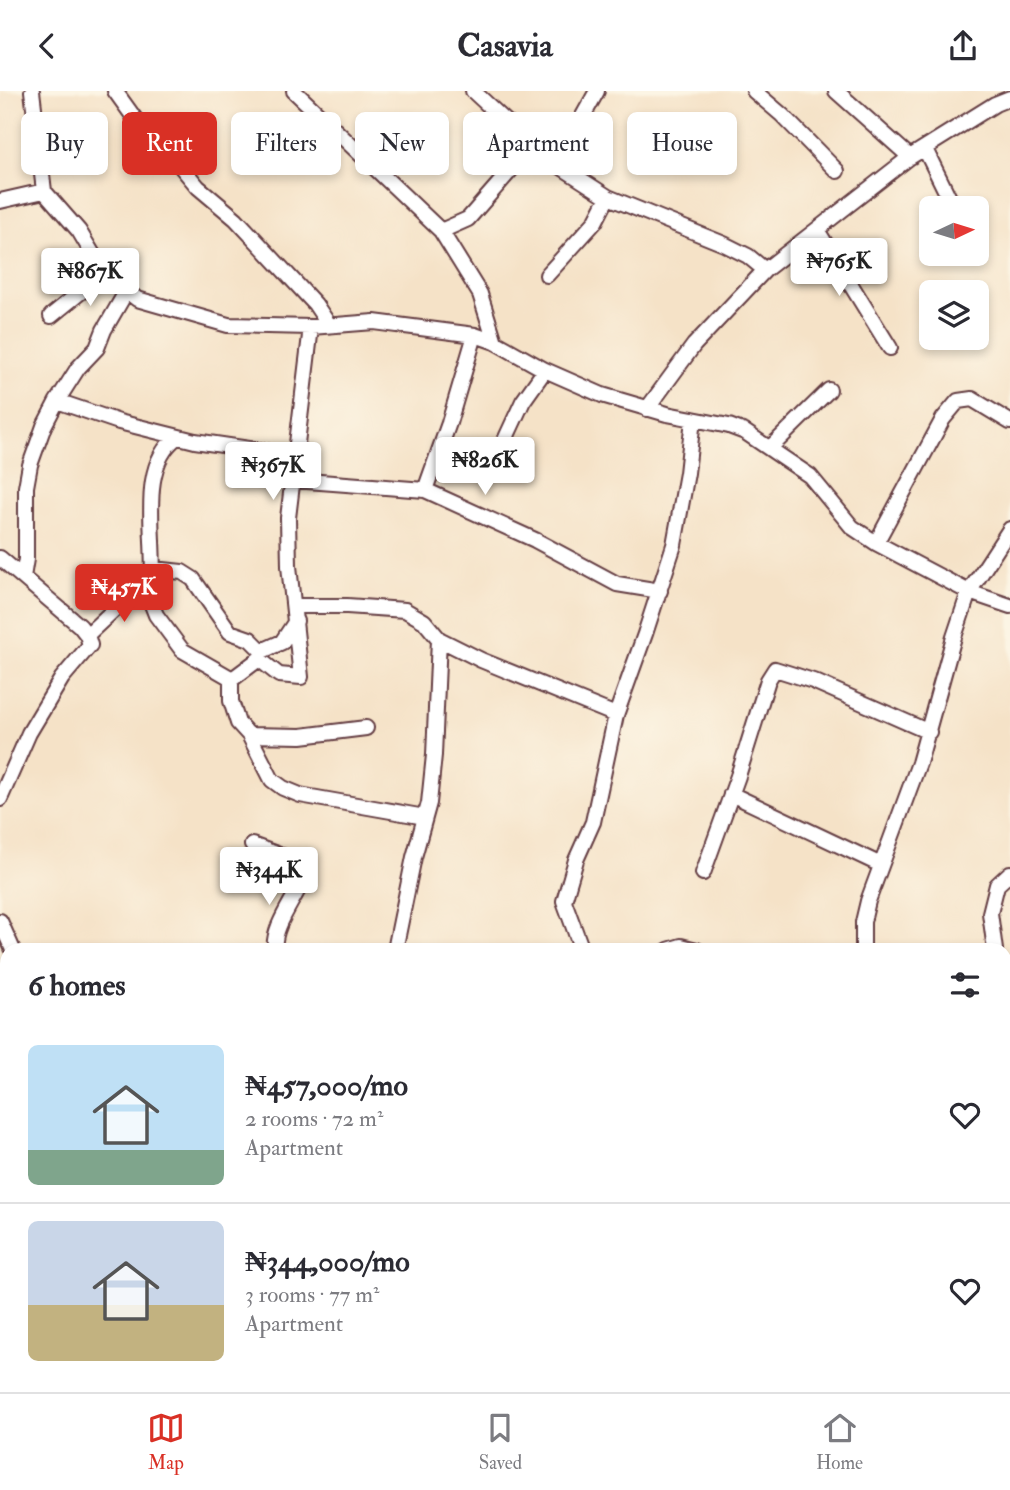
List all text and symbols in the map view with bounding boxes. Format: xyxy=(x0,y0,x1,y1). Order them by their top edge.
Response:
text: Casavia xyxy=(457,26,553,66)
icon: back xyxy=(28,27,66,65)
icon: share xyxy=(944,27,982,65)
chip: Buy xyxy=(21,112,108,175)
chip: Rent xyxy=(122,112,217,175)
chip: Filters xyxy=(231,112,341,175)
chip: New xyxy=(355,112,449,175)
chip: Apartment xyxy=(463,112,613,175)
chip: House xyxy=(627,112,737,175)
north arrow xyxy=(919,196,989,266)
map controls xyxy=(919,196,989,350)
pin: ₦765K xyxy=(790,239,888,298)
text: ₦765K xyxy=(807,246,871,275)
pin: ₦867K xyxy=(41,249,139,308)
text: ₦867K xyxy=(57,256,123,285)
button: layers xyxy=(919,280,989,350)
pin: ₦826K xyxy=(436,437,534,497)
pin: ₦367K xyxy=(224,443,322,502)
text: ₦826K xyxy=(452,445,518,474)
text: ₦367K xyxy=(241,450,305,479)
pin: ₦457K xyxy=(75,565,173,624)
text: ₦457K xyxy=(91,572,157,601)
pin: ₦344K xyxy=(220,847,318,907)
text: ₦344K xyxy=(236,855,302,884)
icon: filters xyxy=(946,966,984,1004)
text: 6 homes xyxy=(28,967,126,1004)
text: ₦457,000/mo xyxy=(245,1067,408,1104)
icon: home xyxy=(84,1073,168,1157)
icon: heart xyxy=(946,1096,984,1134)
text: 2 rooms · 72 m² xyxy=(245,1104,383,1133)
text: Apartment xyxy=(245,1133,343,1162)
text: ₦344,000/mo xyxy=(245,1243,410,1280)
icon: home xyxy=(84,1249,168,1333)
icon: heart xyxy=(946,1272,984,1310)
text: 3 rooms · 77 m² xyxy=(245,1280,380,1309)
text: Apartment xyxy=(245,1309,343,1338)
tab: Map xyxy=(147,1409,185,1475)
tab: Saved xyxy=(479,1409,522,1475)
tab: Home xyxy=(816,1409,863,1475)

